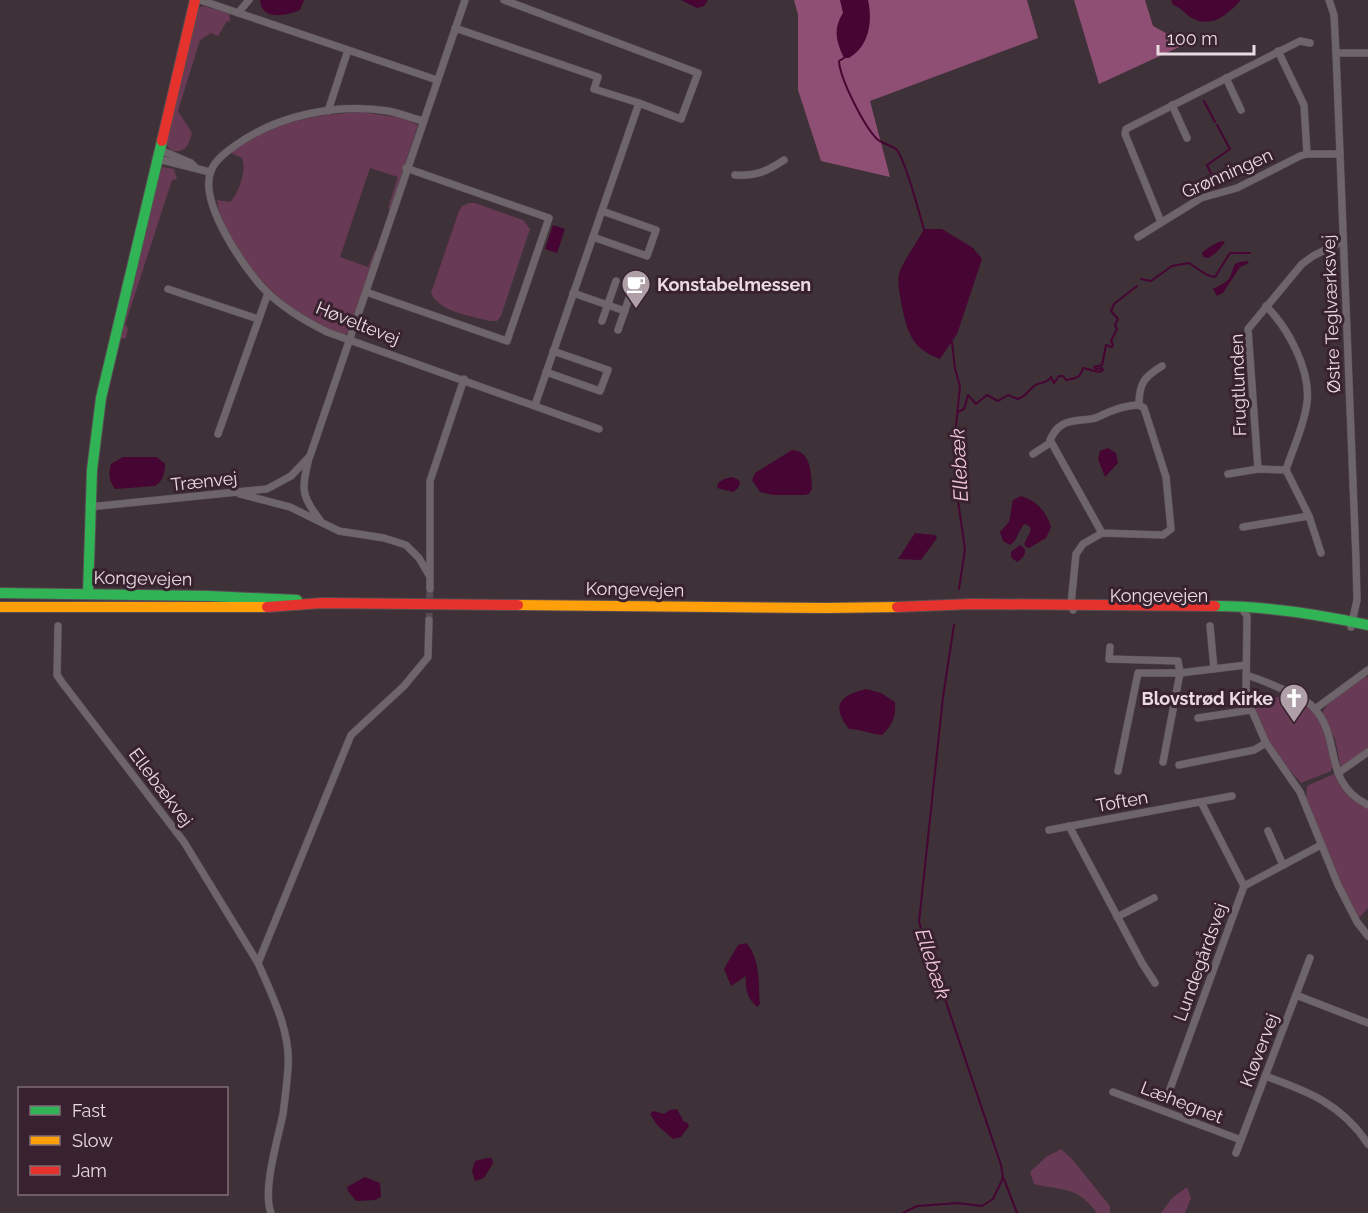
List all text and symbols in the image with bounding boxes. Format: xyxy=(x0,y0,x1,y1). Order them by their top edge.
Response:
scale bar xyxy=(1158,18,1254,56)
text: 100 m xyxy=(1167,28,1218,49)
street label: Grønningen xyxy=(1178,144,1276,202)
street label: Østre Teglværksvej xyxy=(1318,234,1344,394)
cafe icon: Konstabelmessen xyxy=(620,268,652,310)
place label: Konstabelmessen xyxy=(657,274,811,295)
street label: Høveltevej xyxy=(313,297,403,349)
street label: Frugtlunden xyxy=(1226,333,1250,437)
water label: Ellebæk xyxy=(945,428,973,502)
street label: Trænvej xyxy=(170,467,238,495)
street label: Kongevejen xyxy=(94,567,192,589)
street label: Kongevejen xyxy=(586,578,684,600)
street label: Kongevejen xyxy=(1110,585,1208,606)
church icon: Blovstrød Kirke xyxy=(1278,682,1310,724)
place label: Blovstrød Kirke xyxy=(1141,688,1273,709)
street label: Ellebækvej xyxy=(125,744,197,830)
street label: Toften xyxy=(1094,786,1150,816)
street label: Lundegårdsvej xyxy=(1169,900,1231,1024)
water label: Ellebæk xyxy=(910,926,956,1003)
street label: Kløvervej xyxy=(1235,1010,1283,1090)
street label: Læhegnet xyxy=(1138,1077,1226,1127)
legend xyxy=(18,1087,228,1195)
text: Fast xyxy=(72,1100,106,1121)
text: Slow xyxy=(72,1130,113,1151)
text: Jam xyxy=(72,1160,107,1181)

